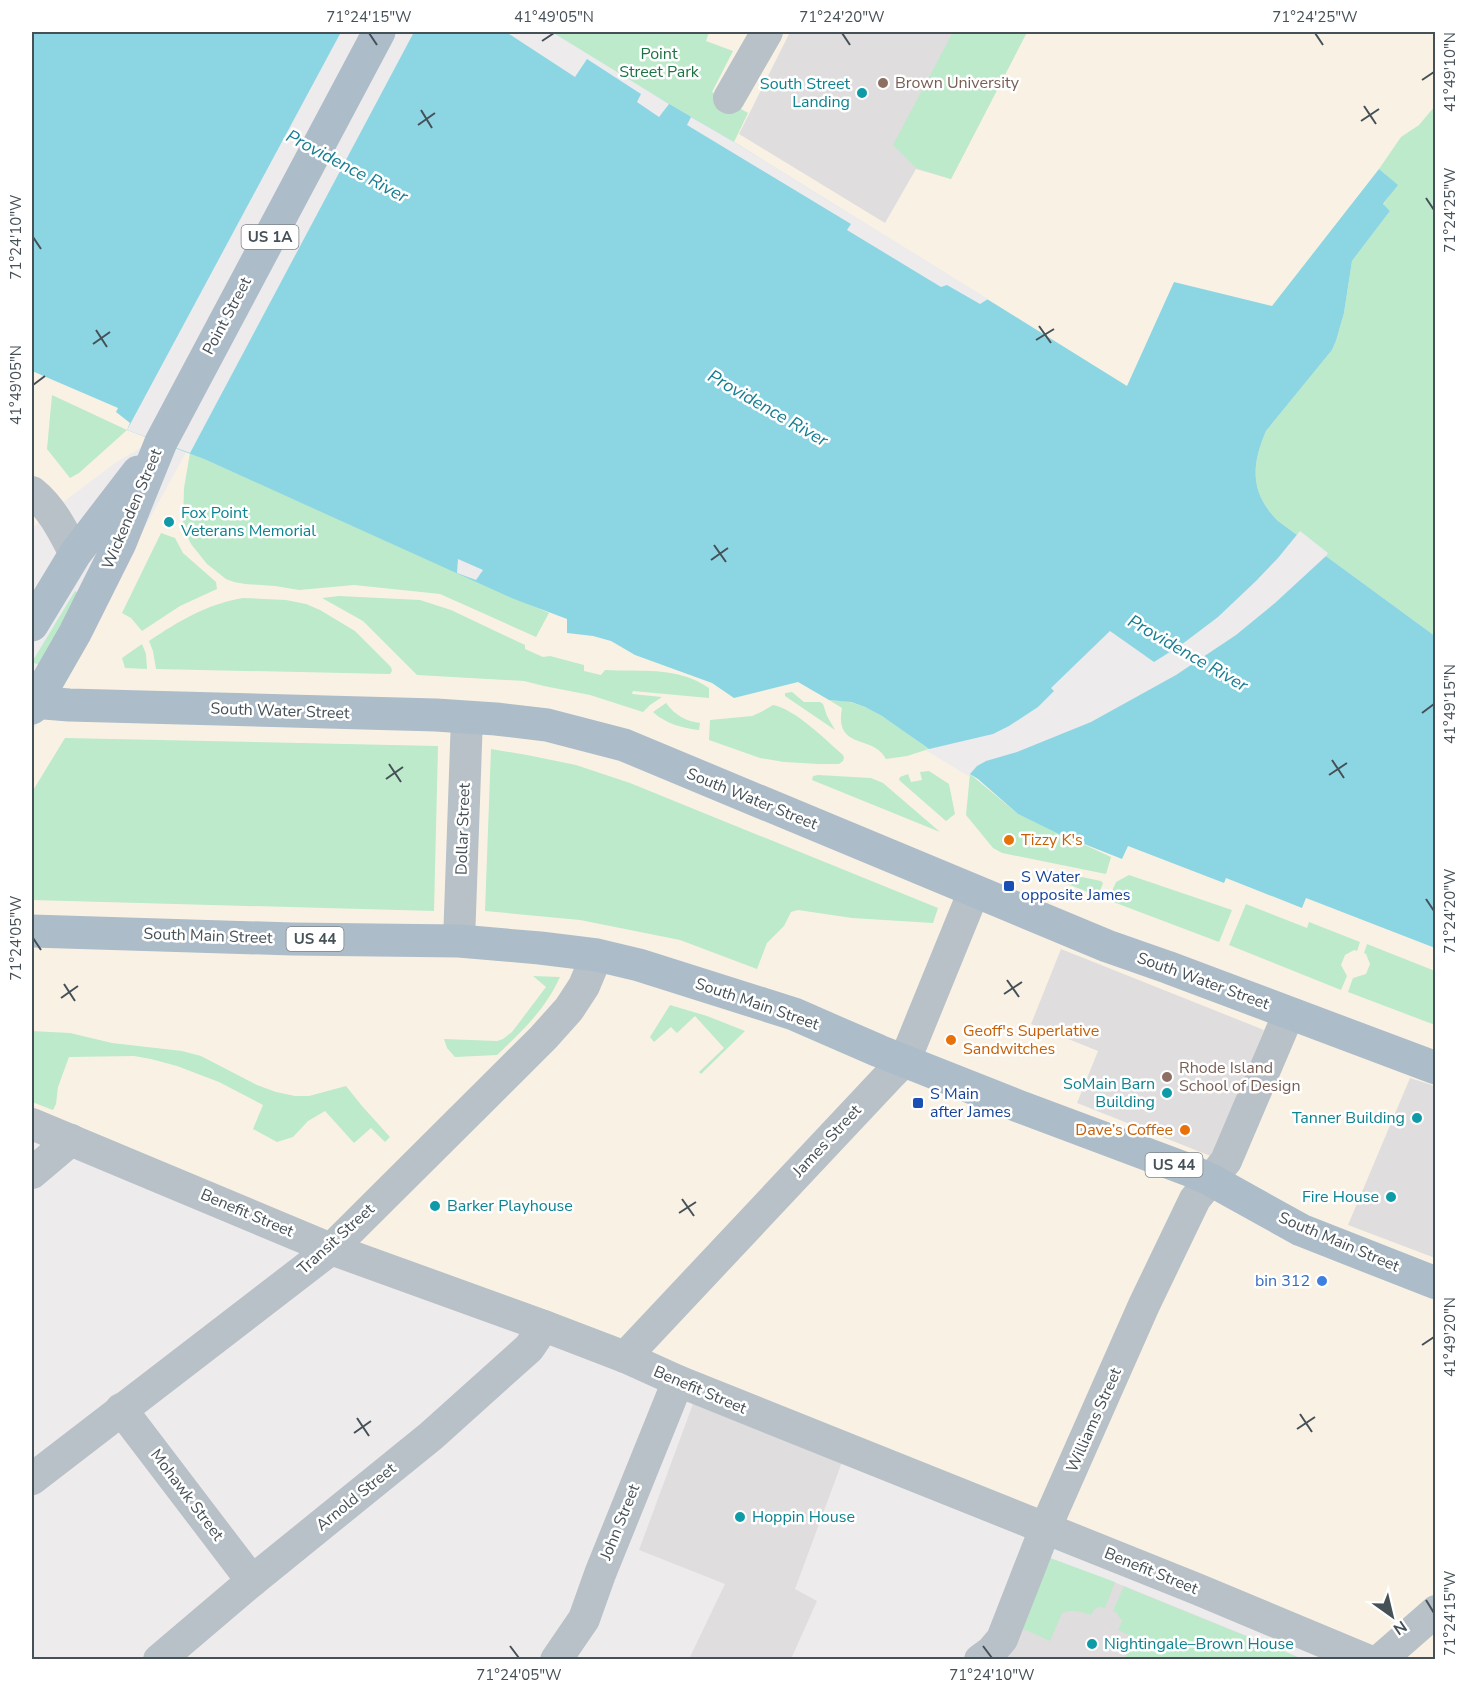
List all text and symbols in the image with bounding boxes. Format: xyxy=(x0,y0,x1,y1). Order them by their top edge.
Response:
text: 71°24'15"W xyxy=(326,7,412,27)
text: 41°49'05"N xyxy=(514,7,594,27)
text: 71°24'20"W xyxy=(799,7,885,27)
text: 71°24'25"W xyxy=(1272,7,1358,27)
text: 41°49'10"N xyxy=(1440,32,1460,112)
park label: Point Street Park xyxy=(619,43,700,83)
place label: Brown University xyxy=(895,72,1020,94)
place label: South Street Landing xyxy=(760,73,850,113)
marker: Brown University xyxy=(876,76,890,90)
marker: South Street Landing xyxy=(855,86,869,100)
water label: Providence River xyxy=(282,124,413,209)
text: 71°24'25"W xyxy=(1440,167,1460,253)
text: 71°24'10"W xyxy=(6,194,26,280)
road number: US 1A xyxy=(242,225,298,249)
street label: Point Street xyxy=(197,273,257,359)
text: 41°49'05"N xyxy=(6,345,26,425)
water label: Providence River xyxy=(704,364,833,452)
street label: Wickenden Street xyxy=(97,445,167,573)
place label: Fox Point Veterans Memorial xyxy=(180,502,316,542)
marker: Fox Point Veterans Memorial xyxy=(162,515,176,529)
water label: Providence River xyxy=(1124,609,1253,697)
text: 41°49'15"N xyxy=(1440,664,1460,744)
street label: South Water Street xyxy=(210,698,350,724)
street label: South Water Street xyxy=(683,763,821,835)
street label: Dollar Street xyxy=(450,782,476,875)
place label: Tizzy K's xyxy=(1021,829,1083,851)
marker: Tizzy K's xyxy=(1002,833,1016,847)
place label: S Water opposite James xyxy=(1021,866,1131,906)
text: 71°24'20"W xyxy=(1440,868,1460,954)
marker: S Water opposite James xyxy=(1002,879,1016,893)
text: 71°24'05"W xyxy=(6,895,26,981)
street label: South Main Street xyxy=(143,923,273,949)
road number: US 44 xyxy=(286,927,344,951)
street label: South Water Street xyxy=(1134,947,1273,1015)
street label: South Main Street xyxy=(692,973,822,1036)
place label: Geoff's Superlative Sandwitches xyxy=(963,1020,1099,1060)
marker: Geoff's Superlative Sandwitches xyxy=(944,1033,958,1047)
place label: Rhode Island School of Design xyxy=(1179,1057,1301,1097)
marker: Rhode Island School of Design xyxy=(1160,1070,1174,1084)
place label: SoMain Barn Building xyxy=(1063,1073,1155,1113)
place label: S Main after James xyxy=(930,1083,1011,1123)
marker: SoMain Barn Building xyxy=(1160,1086,1174,1100)
marker: S Main after James xyxy=(911,1096,925,1110)
street label: James Street xyxy=(787,1100,866,1183)
place label: Tanner Building xyxy=(1292,1107,1405,1129)
marker: Tanner Building xyxy=(1410,1111,1424,1125)
place label: Dave’s Coffee xyxy=(1075,1119,1173,1141)
marker: Dave’s Coffee xyxy=(1178,1123,1192,1137)
road number: US 44 xyxy=(1146,1153,1202,1177)
street label: Benefit Street xyxy=(197,1183,297,1243)
place label: Fire House xyxy=(1302,1186,1379,1208)
marker: Fire House xyxy=(1384,1190,1398,1204)
place label: Barker Playhouse xyxy=(447,1195,573,1217)
street label: Transit Street xyxy=(293,1198,379,1279)
marker: Barker Playhouse xyxy=(428,1199,442,1213)
street label: South Main Street xyxy=(1275,1207,1403,1278)
place label: bin 312 xyxy=(1255,1270,1310,1292)
marker: bin 312 xyxy=(1315,1274,1329,1288)
text: 41°49'20"N xyxy=(1440,1297,1460,1377)
street label: Benefit Street xyxy=(650,1360,750,1420)
street label: Williams Street xyxy=(1061,1364,1127,1476)
street label: Mohawk Street xyxy=(145,1445,229,1546)
street label: Arnold Street xyxy=(311,1458,401,1536)
street label: John Street xyxy=(594,1480,645,1564)
place label: Hoppin House xyxy=(752,1506,855,1528)
marker: Hoppin House xyxy=(733,1510,747,1524)
street label: Benefit Street xyxy=(1101,1542,1201,1600)
text: 71°24'15"W xyxy=(1440,1570,1460,1656)
north arrow xyxy=(1362,1586,1422,1646)
text: N xyxy=(1389,1615,1411,1640)
place label: Nightingale–Brown House xyxy=(1104,1633,1294,1655)
marker: Nightingale–Brown House xyxy=(1085,1637,1099,1651)
text: 71°24'05"W xyxy=(476,1665,562,1685)
text: 71°24'10"W xyxy=(949,1665,1035,1685)

